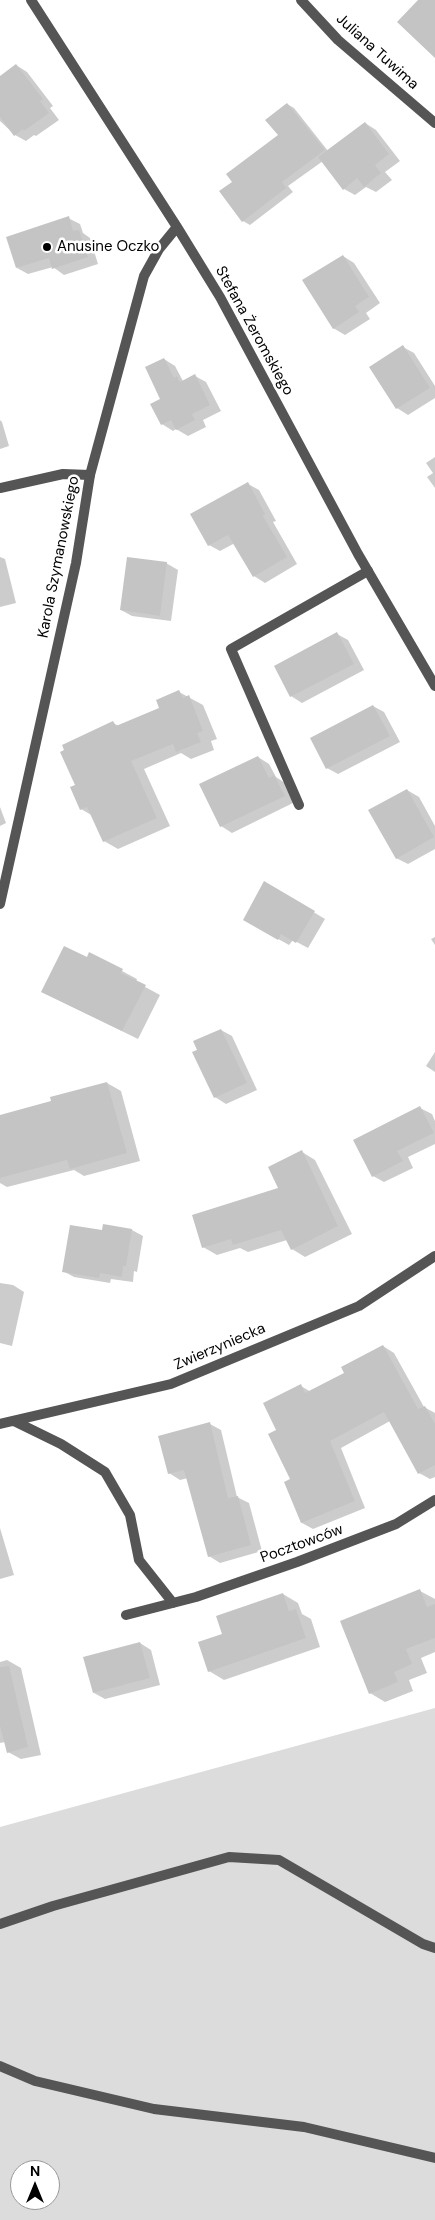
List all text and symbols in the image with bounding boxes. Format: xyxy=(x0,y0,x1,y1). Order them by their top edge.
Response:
street label: Juliana Tuwima xyxy=(332,10,422,94)
place label: Anusine Oczko xyxy=(57,238,159,256)
marker: Anusine Oczko xyxy=(41,241,53,253)
street label: Stefana Żeromskiego xyxy=(211,263,297,399)
street label: Karola Szymanowskiego xyxy=(34,475,84,639)
street label: Zwierzyniecka xyxy=(172,1320,268,1374)
street label: Pocztowców xyxy=(258,1521,346,1567)
north arrow xyxy=(10,2160,60,2210)
text: N xyxy=(30,2162,40,2180)

